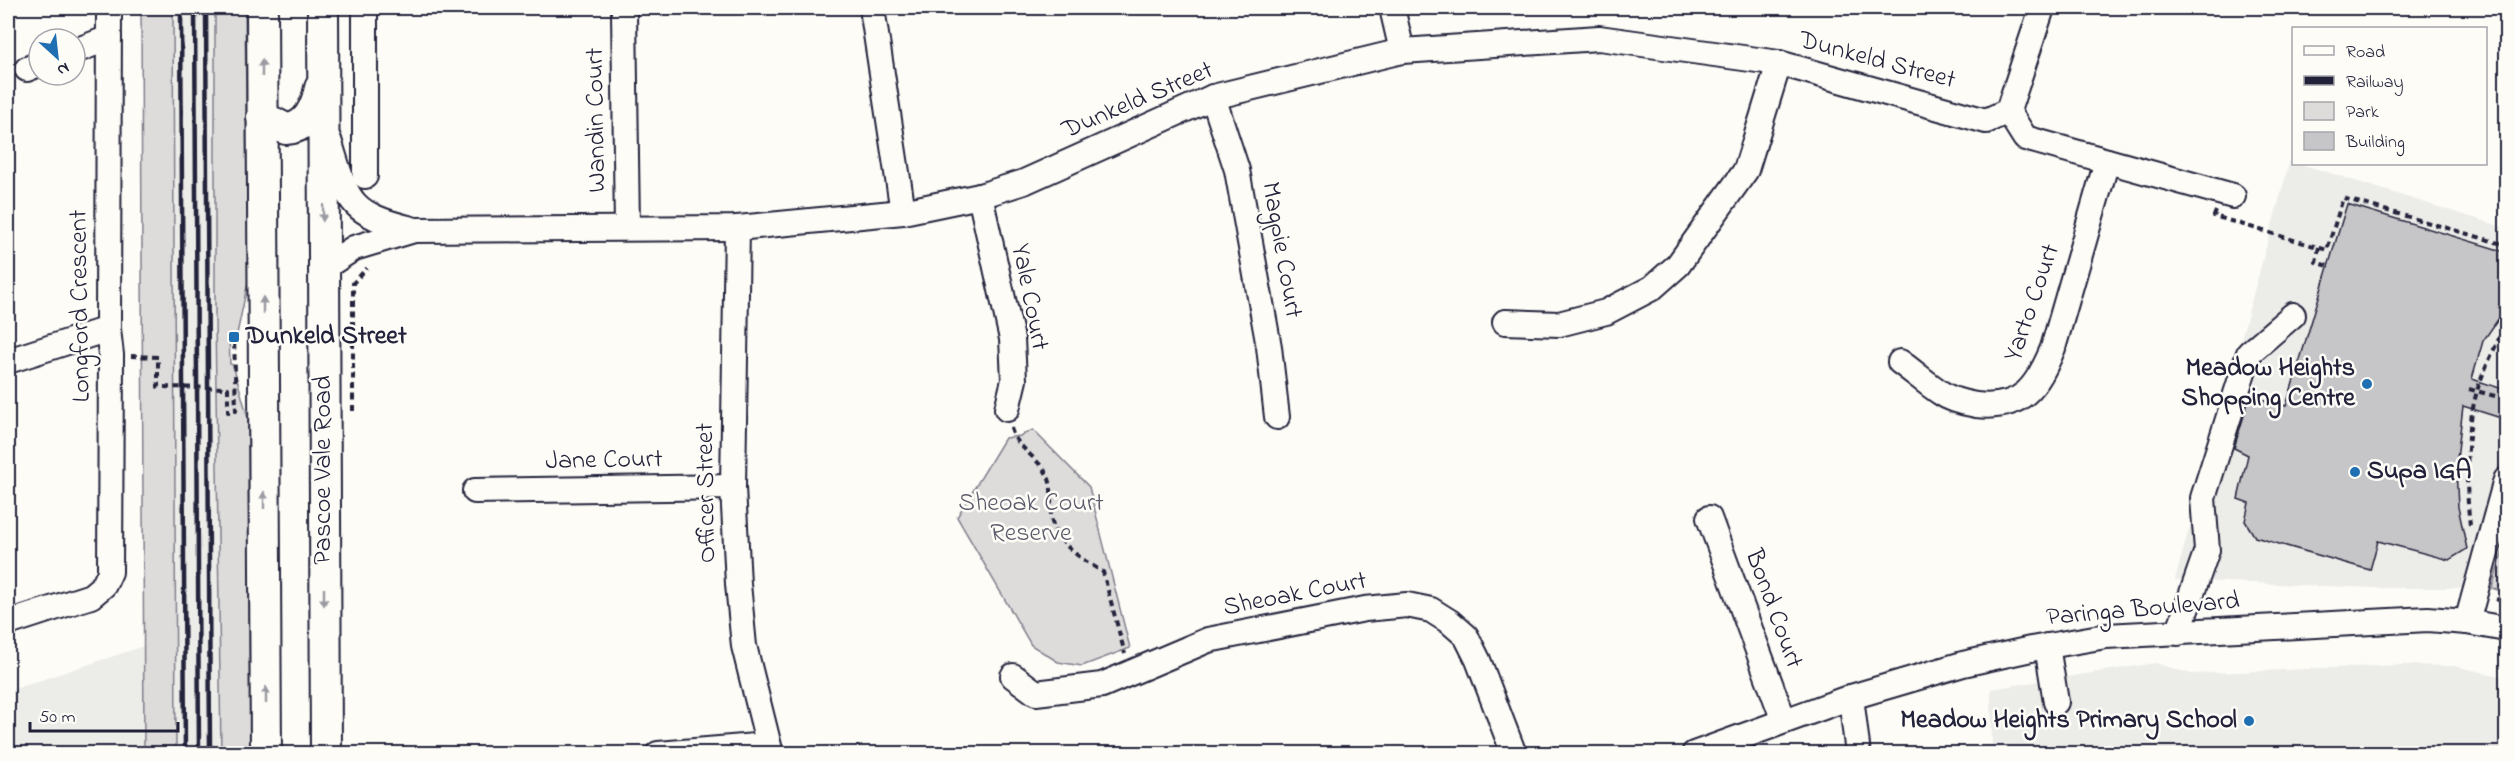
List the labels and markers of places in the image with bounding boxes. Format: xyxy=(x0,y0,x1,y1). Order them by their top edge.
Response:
place label: Dunkeld Street xyxy=(245,318,407,356)
marker: Dunkeld Street xyxy=(227,330,241,344)
place label: Meadow Heights Shopping Centre xyxy=(2181,350,2356,419)
marker: Meadow Heights Shopping Centre xyxy=(2360,377,2374,391)
place label: Supa IGA xyxy=(2367,453,2472,491)
marker: Supa IGA xyxy=(2348,465,2362,479)
place label: Meadow Heights Primary School xyxy=(1900,702,2237,741)
marker: Meadow Heights Primary School xyxy=(2242,714,2256,728)

